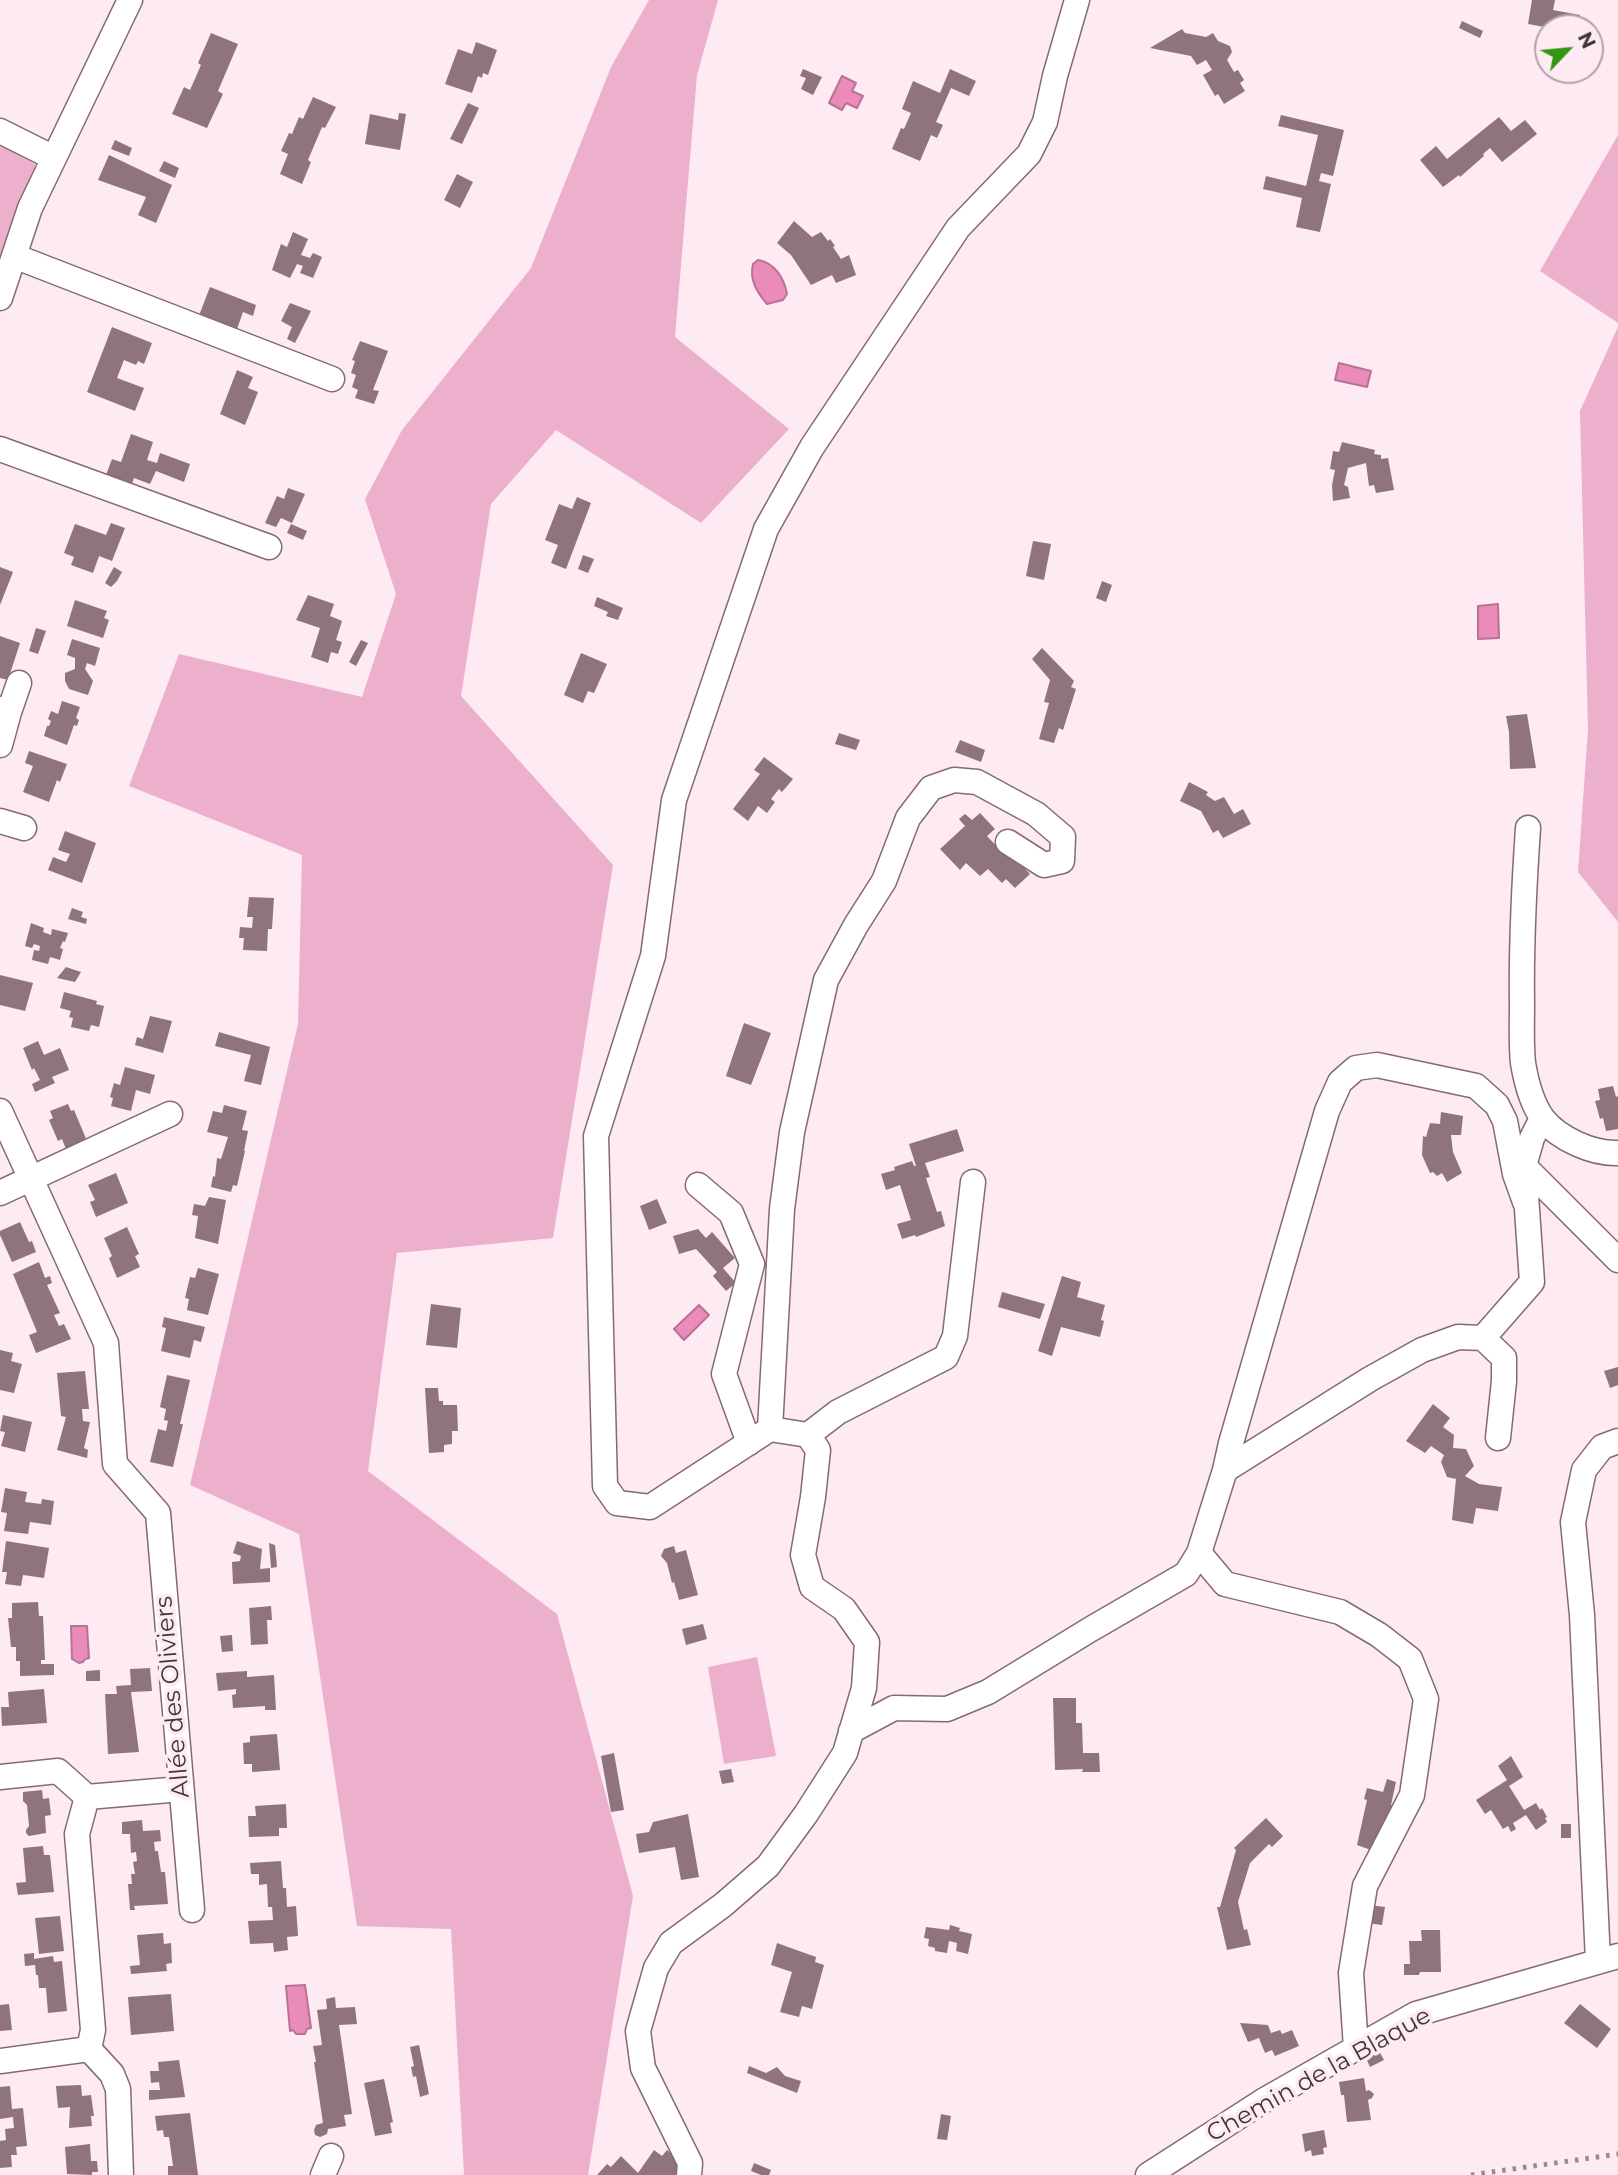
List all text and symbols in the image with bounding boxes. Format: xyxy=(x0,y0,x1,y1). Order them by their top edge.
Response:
north arrow xyxy=(1534,14,1604,84)
text: N xyxy=(1573,29,1600,52)
street label: Allée des Oliviers xyxy=(150,1595,196,1799)
street label: Chemin de la Blaque xyxy=(1202,2001,1436,2149)

